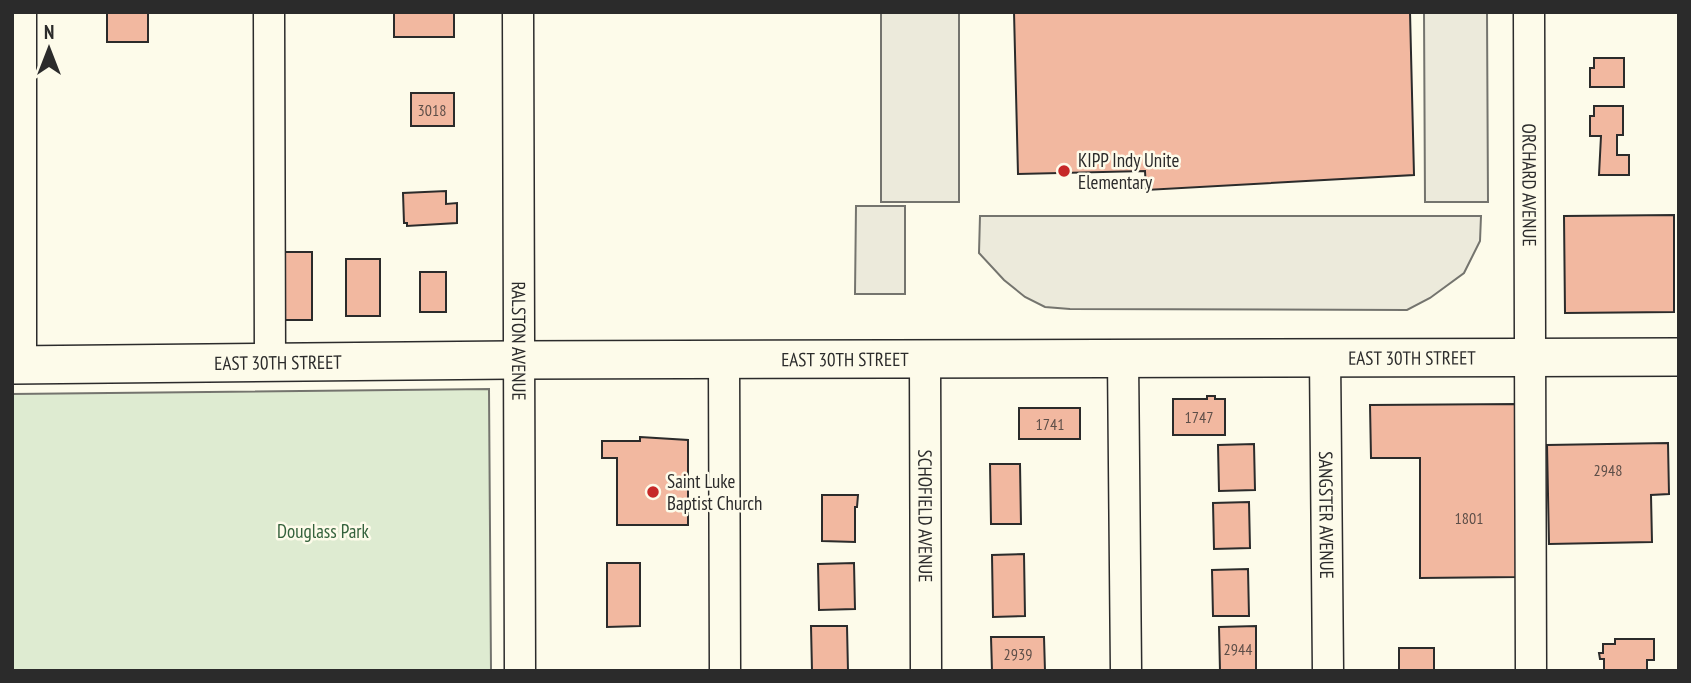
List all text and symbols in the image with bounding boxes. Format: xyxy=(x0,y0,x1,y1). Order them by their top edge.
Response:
north arrow xyxy=(14,14,84,84)
text: N xyxy=(44,20,54,44)
house number: 3018 xyxy=(418,100,446,120)
street label: ORCHARD AVENUE xyxy=(1517,123,1542,247)
place label: KIPP Indy Unite Elementary xyxy=(1078,148,1179,194)
marker: KIPP Indy Unite Elementary xyxy=(1056,163,1072,179)
street label: RALSTON AVENUE xyxy=(507,281,531,401)
street label: EAST 30TH STREET xyxy=(1348,346,1476,370)
street label: EAST 30TH STREET xyxy=(781,347,909,371)
street label: EAST 30TH STREET xyxy=(214,350,342,375)
house number: 1747 xyxy=(1185,407,1213,427)
house number: 1741 xyxy=(1036,414,1064,434)
street label: SCHOFIELD AVENUE xyxy=(913,450,938,582)
street label: SANGSTER AVENUE xyxy=(1314,451,1339,579)
house number: 2948 xyxy=(1594,460,1622,480)
place label: Saint Luke Baptist Church xyxy=(667,469,762,515)
marker: Saint Luke Baptist Church xyxy=(645,484,661,500)
house number: 1801 xyxy=(1455,508,1483,528)
park label: Douglass Park xyxy=(277,519,370,543)
house number: 2944 xyxy=(1224,639,1252,659)
house number: 2939 xyxy=(1004,644,1032,664)

